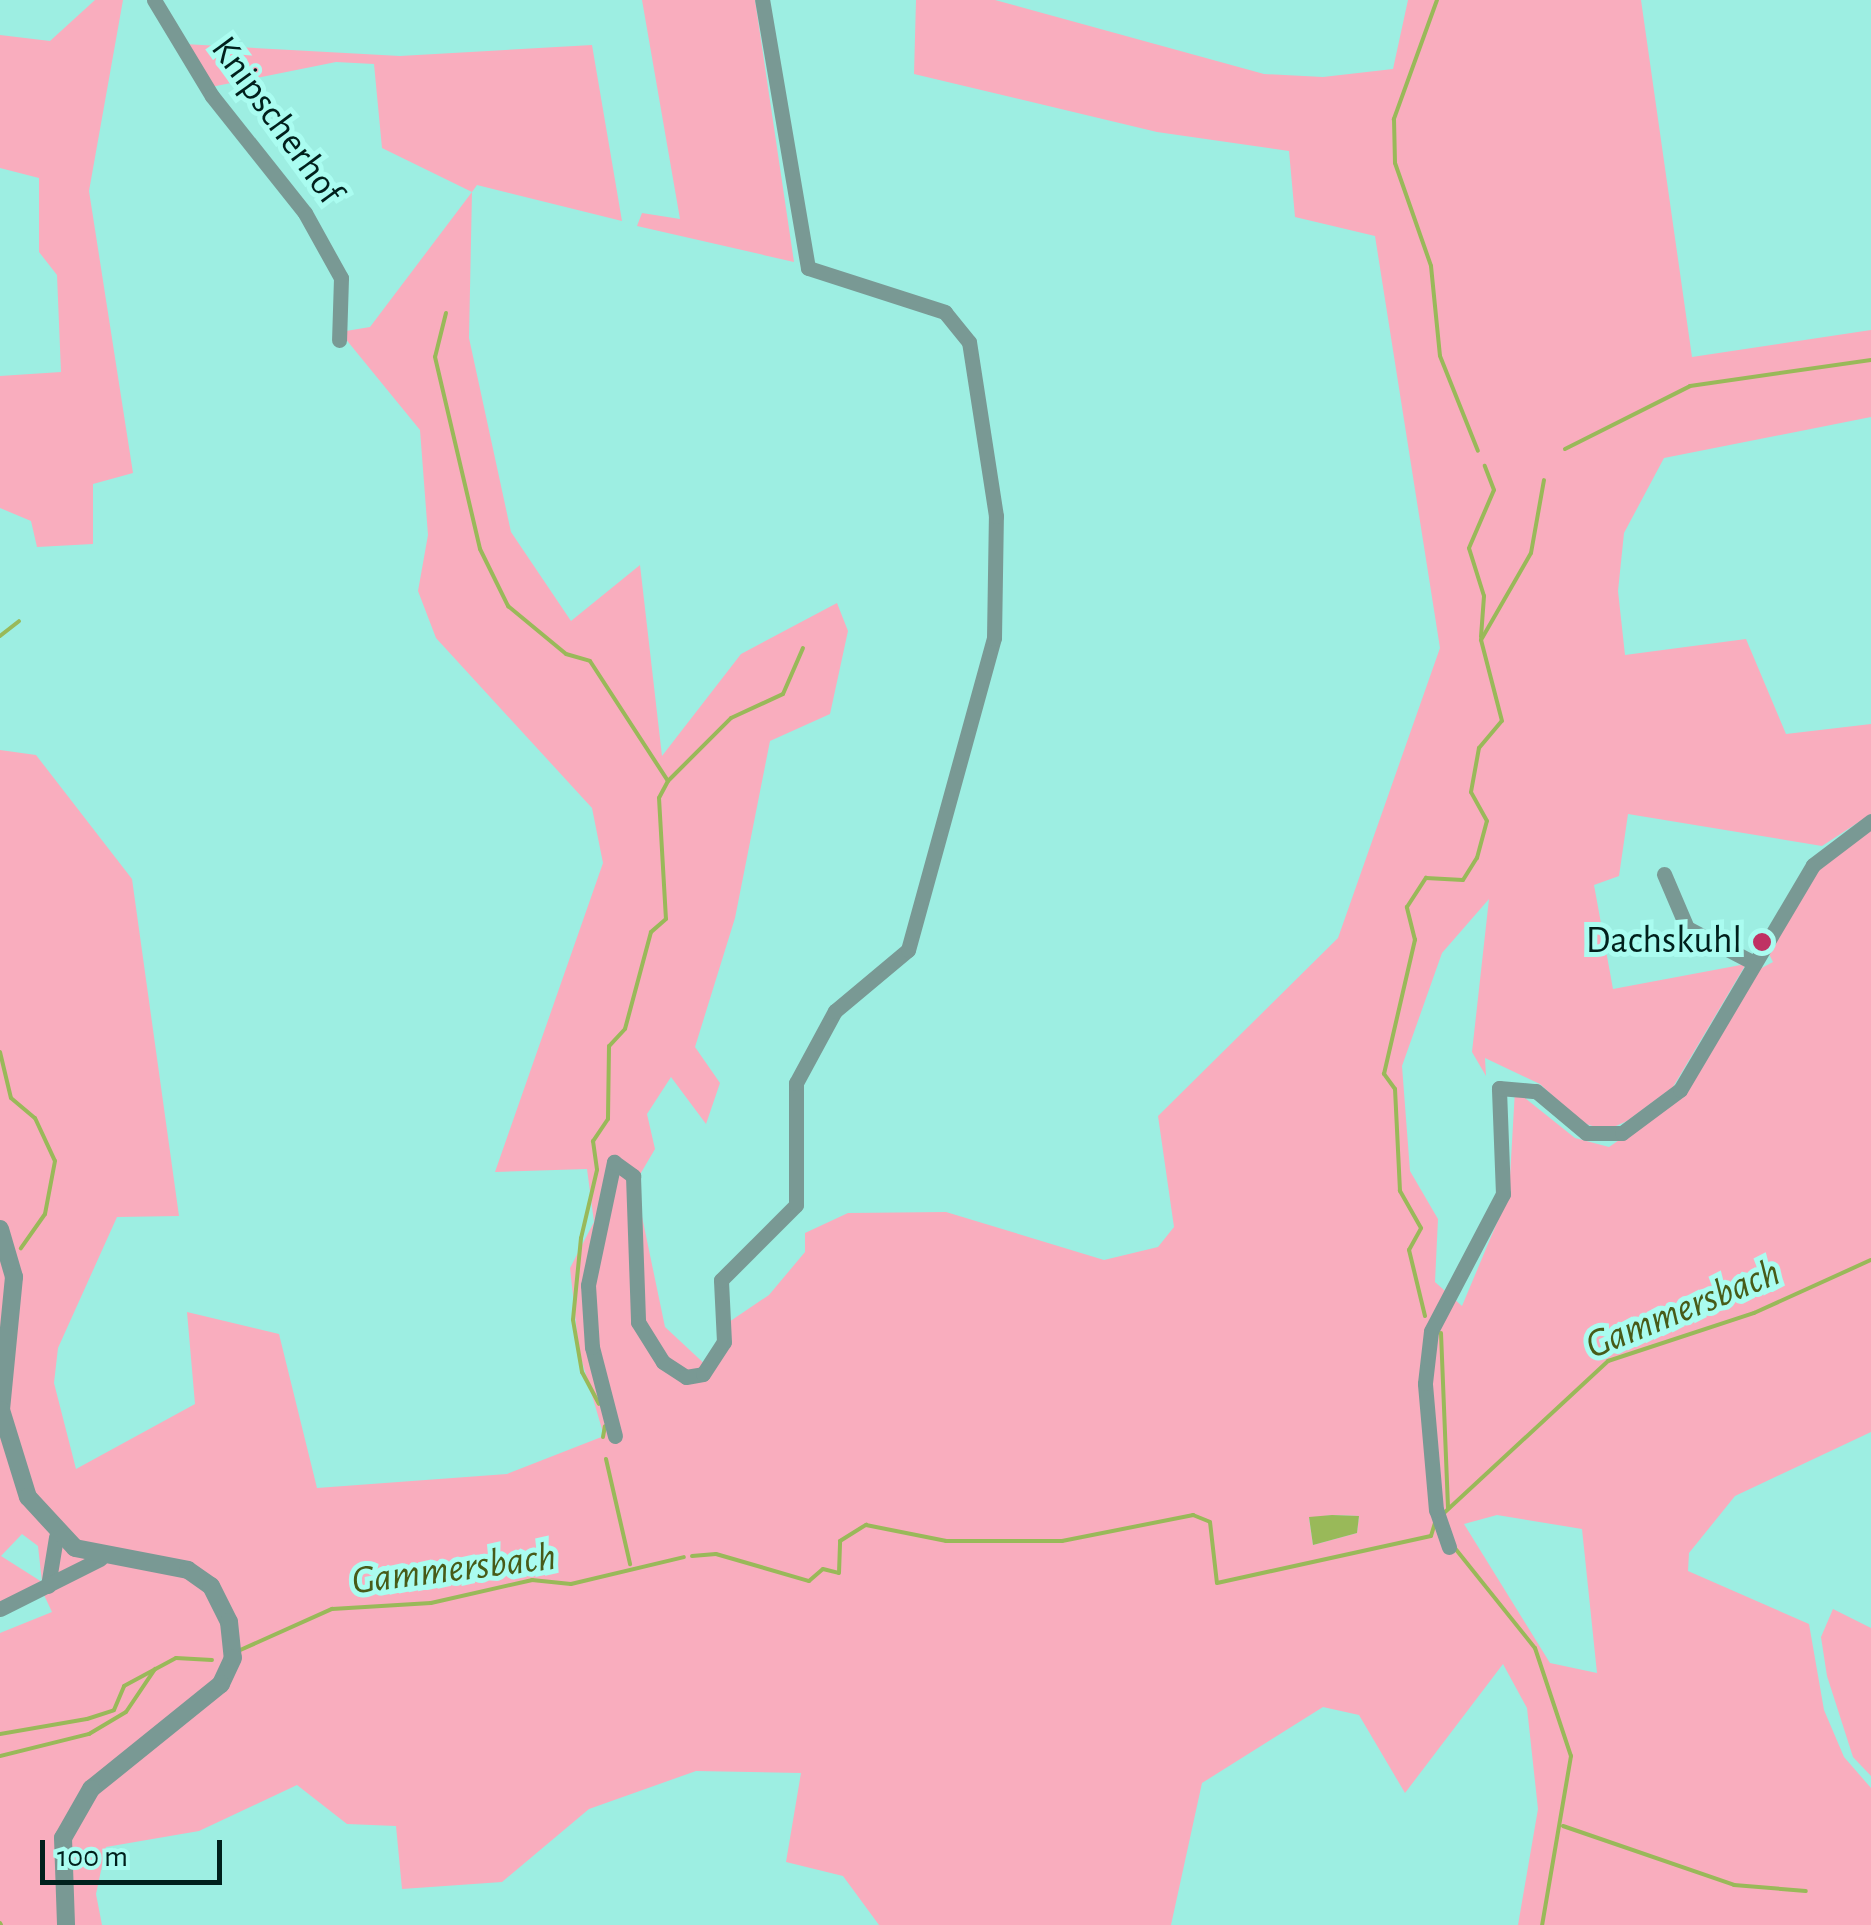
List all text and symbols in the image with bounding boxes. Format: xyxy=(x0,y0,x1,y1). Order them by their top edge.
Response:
street label: Knipscherhof xyxy=(200,28,352,214)
place label: Dachskuhl xyxy=(1586,919,1742,965)
marker: Dachskuhl xyxy=(1751,931,1773,953)
water label: Gammersbach xyxy=(1579,1248,1787,1370)
water label: Gammersbach xyxy=(349,1533,559,1605)
scale bar xyxy=(45,1820,228,1882)
text: 100 m xyxy=(57,1842,128,1872)

